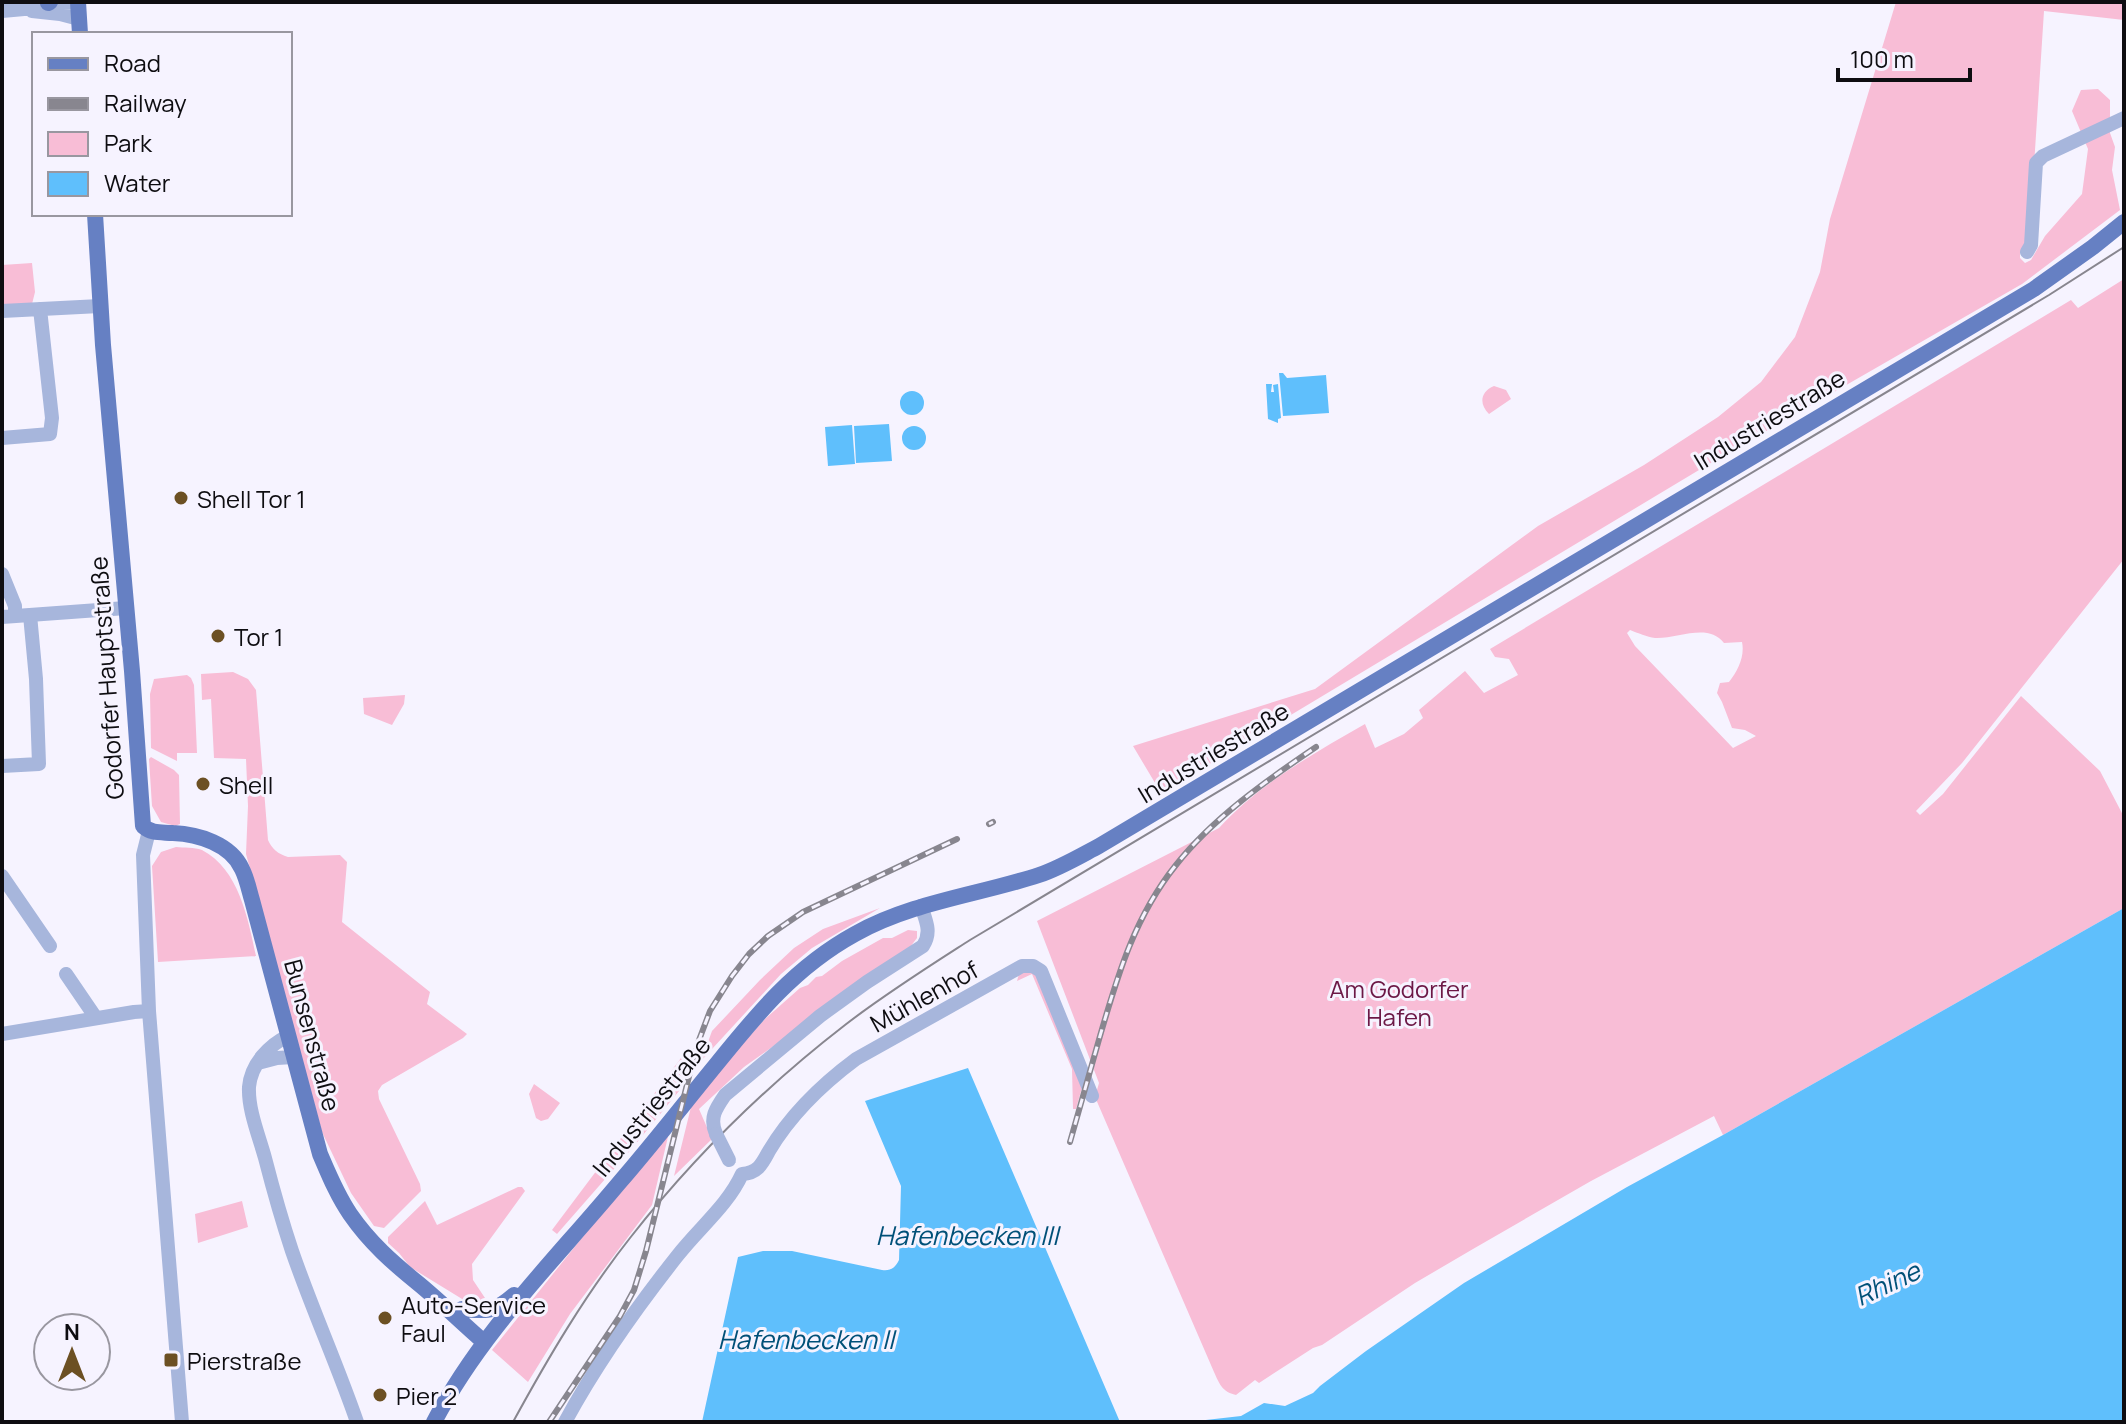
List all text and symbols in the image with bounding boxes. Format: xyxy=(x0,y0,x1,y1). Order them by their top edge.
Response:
legend xyxy=(32,32,292,216)
scale bar xyxy=(1838,32,1970,82)
text: 100 m xyxy=(1850,42,1914,75)
text: Road xyxy=(104,46,161,79)
text: Railway xyxy=(104,86,187,119)
text: Park xyxy=(104,126,153,159)
text: Water xyxy=(104,166,171,199)
street label: Industriestraße xyxy=(1687,361,1851,477)
place label: Shell Tor 1 xyxy=(197,482,306,515)
marker: Shell Tor 1 xyxy=(172,489,190,507)
street label: Godorfer Hauptstraße xyxy=(81,555,131,801)
place label: Tor 1 xyxy=(234,620,283,653)
marker: Tor 1 xyxy=(209,627,227,645)
street label: Industriestraße xyxy=(1131,694,1295,810)
place label: Shell xyxy=(219,768,273,801)
marker: Shell xyxy=(194,775,212,793)
street label: Mühlenhof xyxy=(864,952,985,1039)
street label: Bunsenstraße xyxy=(277,955,349,1115)
park label: Am Godorfer Hafen xyxy=(1329,972,1469,1033)
street label: Industriestraße xyxy=(584,1029,718,1183)
water label: Hafenbecken III xyxy=(876,1217,1061,1253)
water label: Rhine xyxy=(1848,1251,1927,1314)
place label: Auto-Service Faul xyxy=(401,1288,546,1349)
marker: Auto-Service Faul xyxy=(376,1309,394,1327)
north arrow xyxy=(32,1312,112,1392)
text: N xyxy=(64,1317,80,1347)
water label: Hafenbecken II xyxy=(718,1321,897,1357)
place label: Pierstraße xyxy=(187,1344,301,1377)
marker: Pierstraße xyxy=(162,1351,180,1369)
place label: Pier 2 xyxy=(396,1379,457,1412)
marker: Pier 2 xyxy=(371,1386,389,1404)

